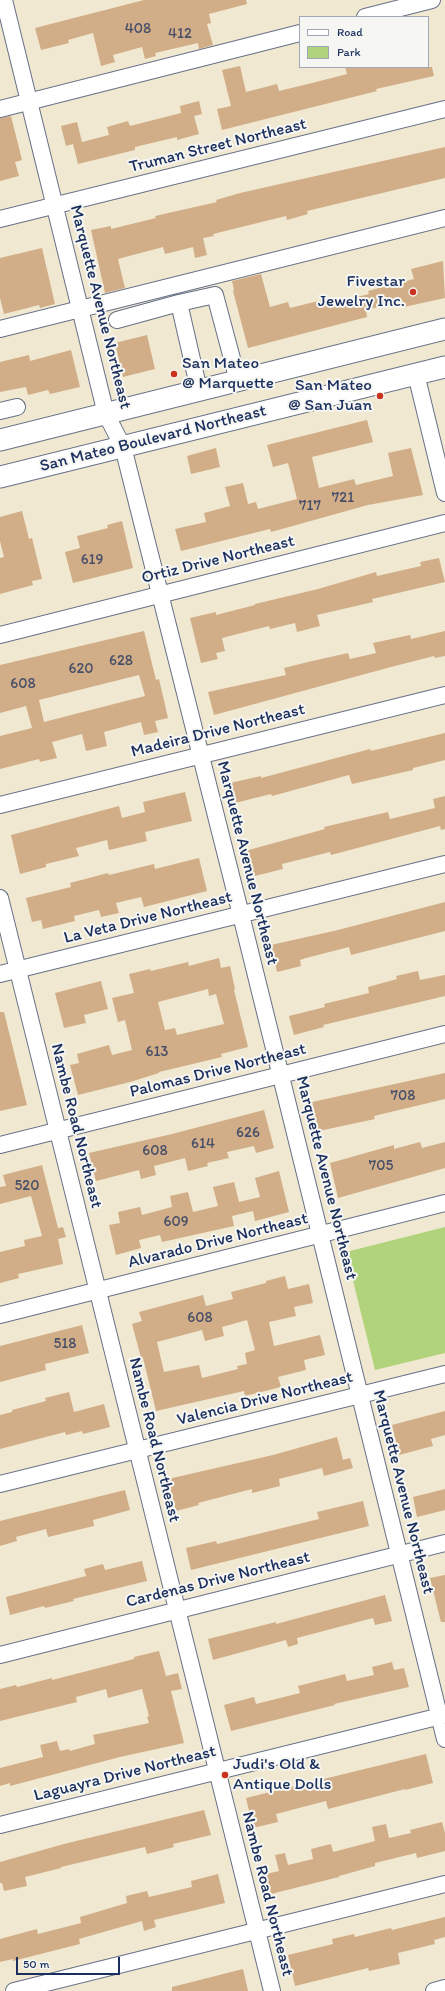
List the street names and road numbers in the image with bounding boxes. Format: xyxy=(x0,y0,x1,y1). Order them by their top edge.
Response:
street label: Truman Street Northeast xyxy=(127,114,309,178)
street label: Marquette Avenue Northeast xyxy=(65,203,135,411)
street label: San Mateo Boulevard Northeast xyxy=(38,401,268,477)
street label: Ortiz Drive Northeast xyxy=(139,531,297,589)
street label: Madeira Drive Northeast xyxy=(129,700,307,762)
street label: Marquette Avenue Northeast xyxy=(212,759,282,967)
street label: La Veta Drive Northeast xyxy=(62,887,234,949)
street label: Palomas Drive Northeast xyxy=(128,1039,308,1103)
street label: Nambe Road Northeast xyxy=(46,1042,106,1210)
street label: Marquette Avenue Northeast xyxy=(291,1074,361,1282)
street label: Alvarado Drive Northeast xyxy=(126,1209,310,1273)
street label: Nambe Road Northeast xyxy=(124,1356,184,1524)
street label: Valencia Drive Northeast xyxy=(175,1367,355,1431)
street label: Marquette Avenue Northeast xyxy=(368,1388,438,1596)
street label: Cardenas Drive Northeast xyxy=(124,1547,312,1613)
street label: Laguayra Drive Northeast xyxy=(32,1741,218,1807)
street label: Nambe Road Northeast xyxy=(237,1810,297,1978)

